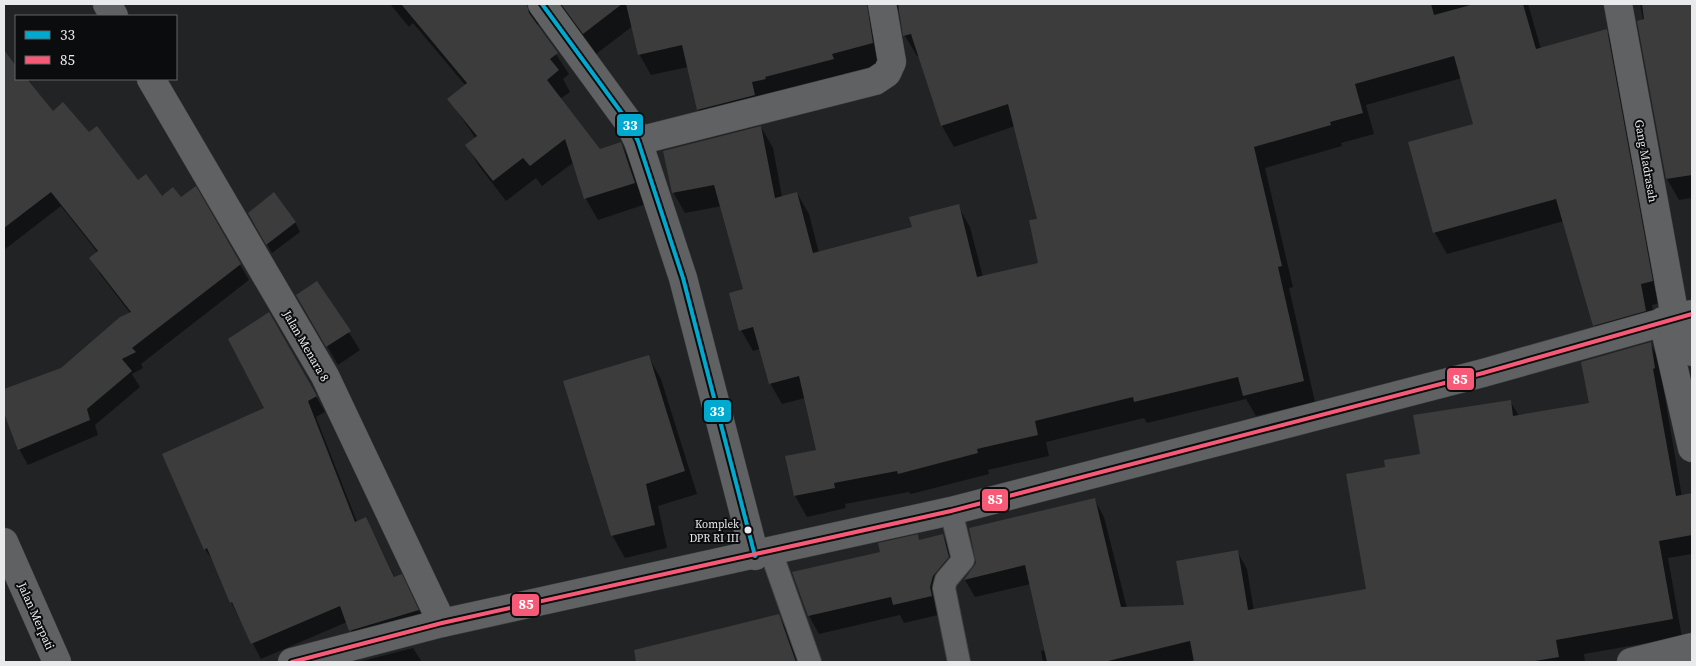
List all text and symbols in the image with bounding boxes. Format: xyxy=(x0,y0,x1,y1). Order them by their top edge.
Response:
legend xyxy=(15,15,178,80)
text: 33 xyxy=(60,24,75,45)
text: 85 xyxy=(60,49,75,70)
line badge: 33 xyxy=(616,113,644,137)
text: 33 xyxy=(622,115,638,135)
street label: Gang Madrasah xyxy=(1631,118,1661,204)
street label: Jalan Menara 8 xyxy=(279,307,333,385)
line badge: 85 xyxy=(1446,367,1475,391)
text: 85 xyxy=(1452,369,1468,389)
line badge: 33 xyxy=(703,399,732,423)
text: 33 xyxy=(709,401,725,421)
line badge: 85 xyxy=(981,488,1009,512)
text: 85 xyxy=(987,489,1003,509)
place label: Komplek DPR RI III xyxy=(689,517,740,546)
marker: Komplek DPR RI III xyxy=(743,525,753,535)
street label: Jalan Merpati xyxy=(14,579,58,653)
line badge: 85 xyxy=(511,593,540,617)
text: 85 xyxy=(518,594,534,614)

